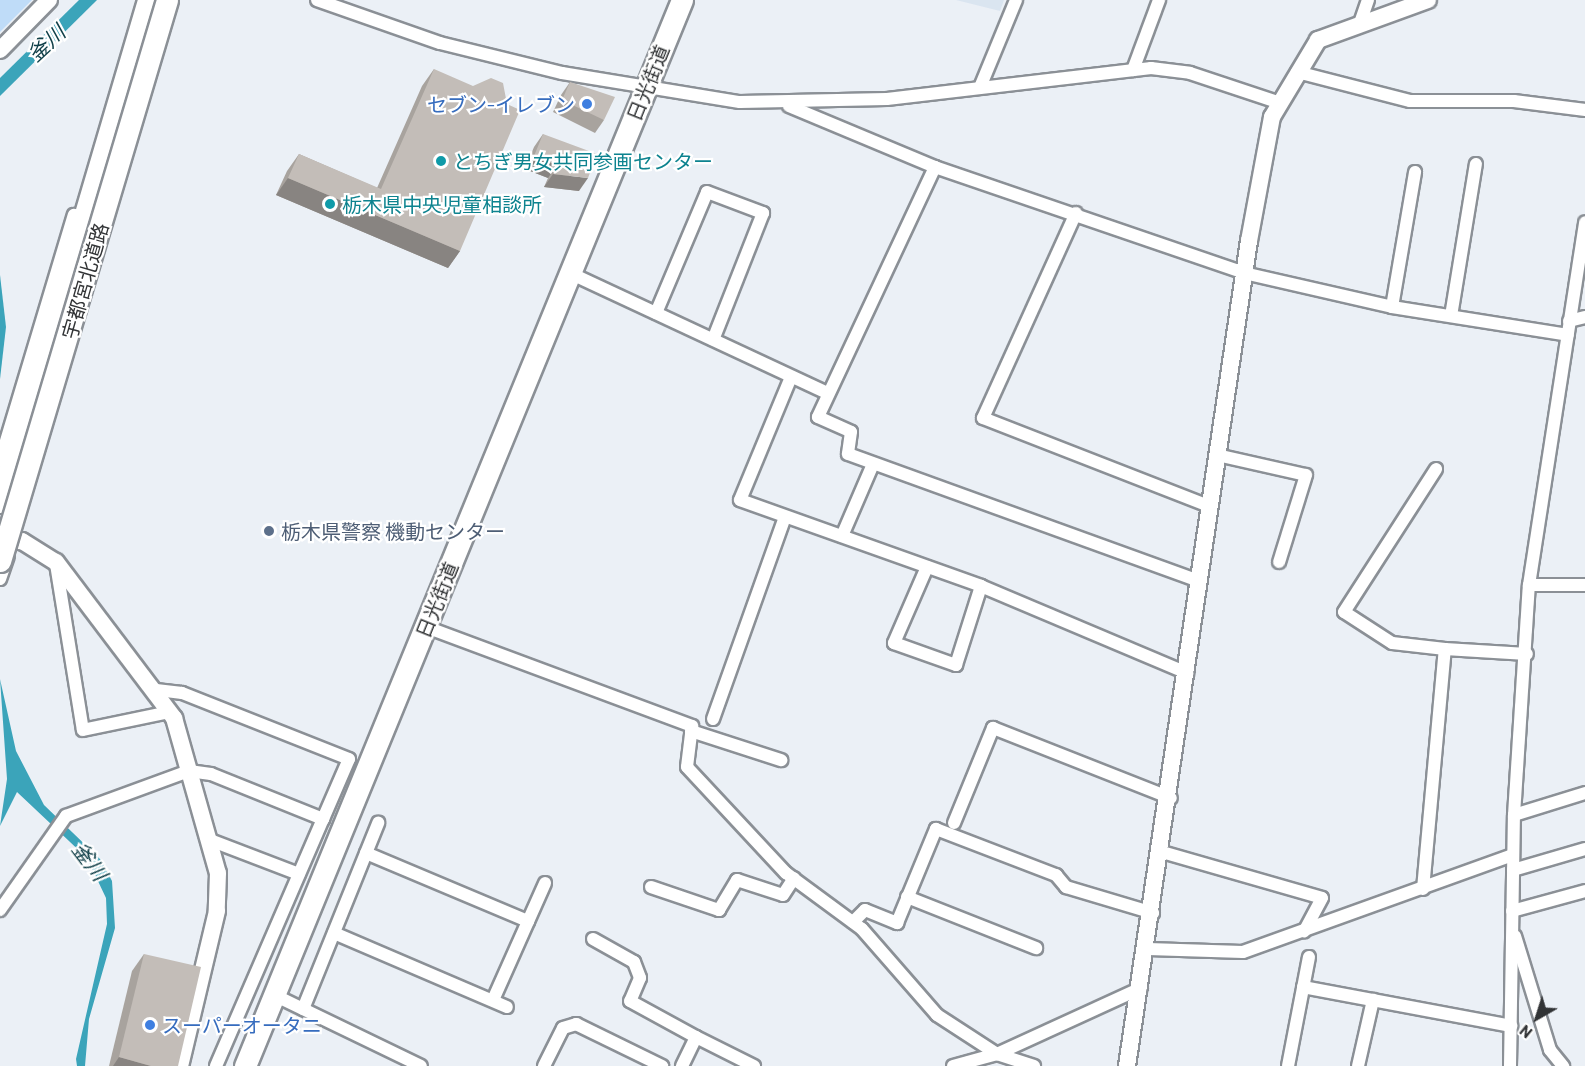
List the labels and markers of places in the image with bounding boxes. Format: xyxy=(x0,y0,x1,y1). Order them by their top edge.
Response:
place label: セブン-イレブン xyxy=(427,92,575,116)
marker: セブン-イレブン xyxy=(580,97,594,111)
place label: とちぎ男女共同参画センター xyxy=(453,149,713,173)
marker: とちぎ男女共同参画センター xyxy=(434,154,448,168)
place label: 栃木県中央児童相談所 xyxy=(342,192,542,216)
marker: 栃木県中央児童相談所 xyxy=(323,197,337,211)
place label: 栃木県警察 機動センター xyxy=(281,519,505,543)
marker: 栃木県警察 機動センター xyxy=(262,524,276,538)
place label: スーパーオータニ xyxy=(162,1013,322,1037)
marker: スーパーオータニ xyxy=(143,1018,157,1032)

